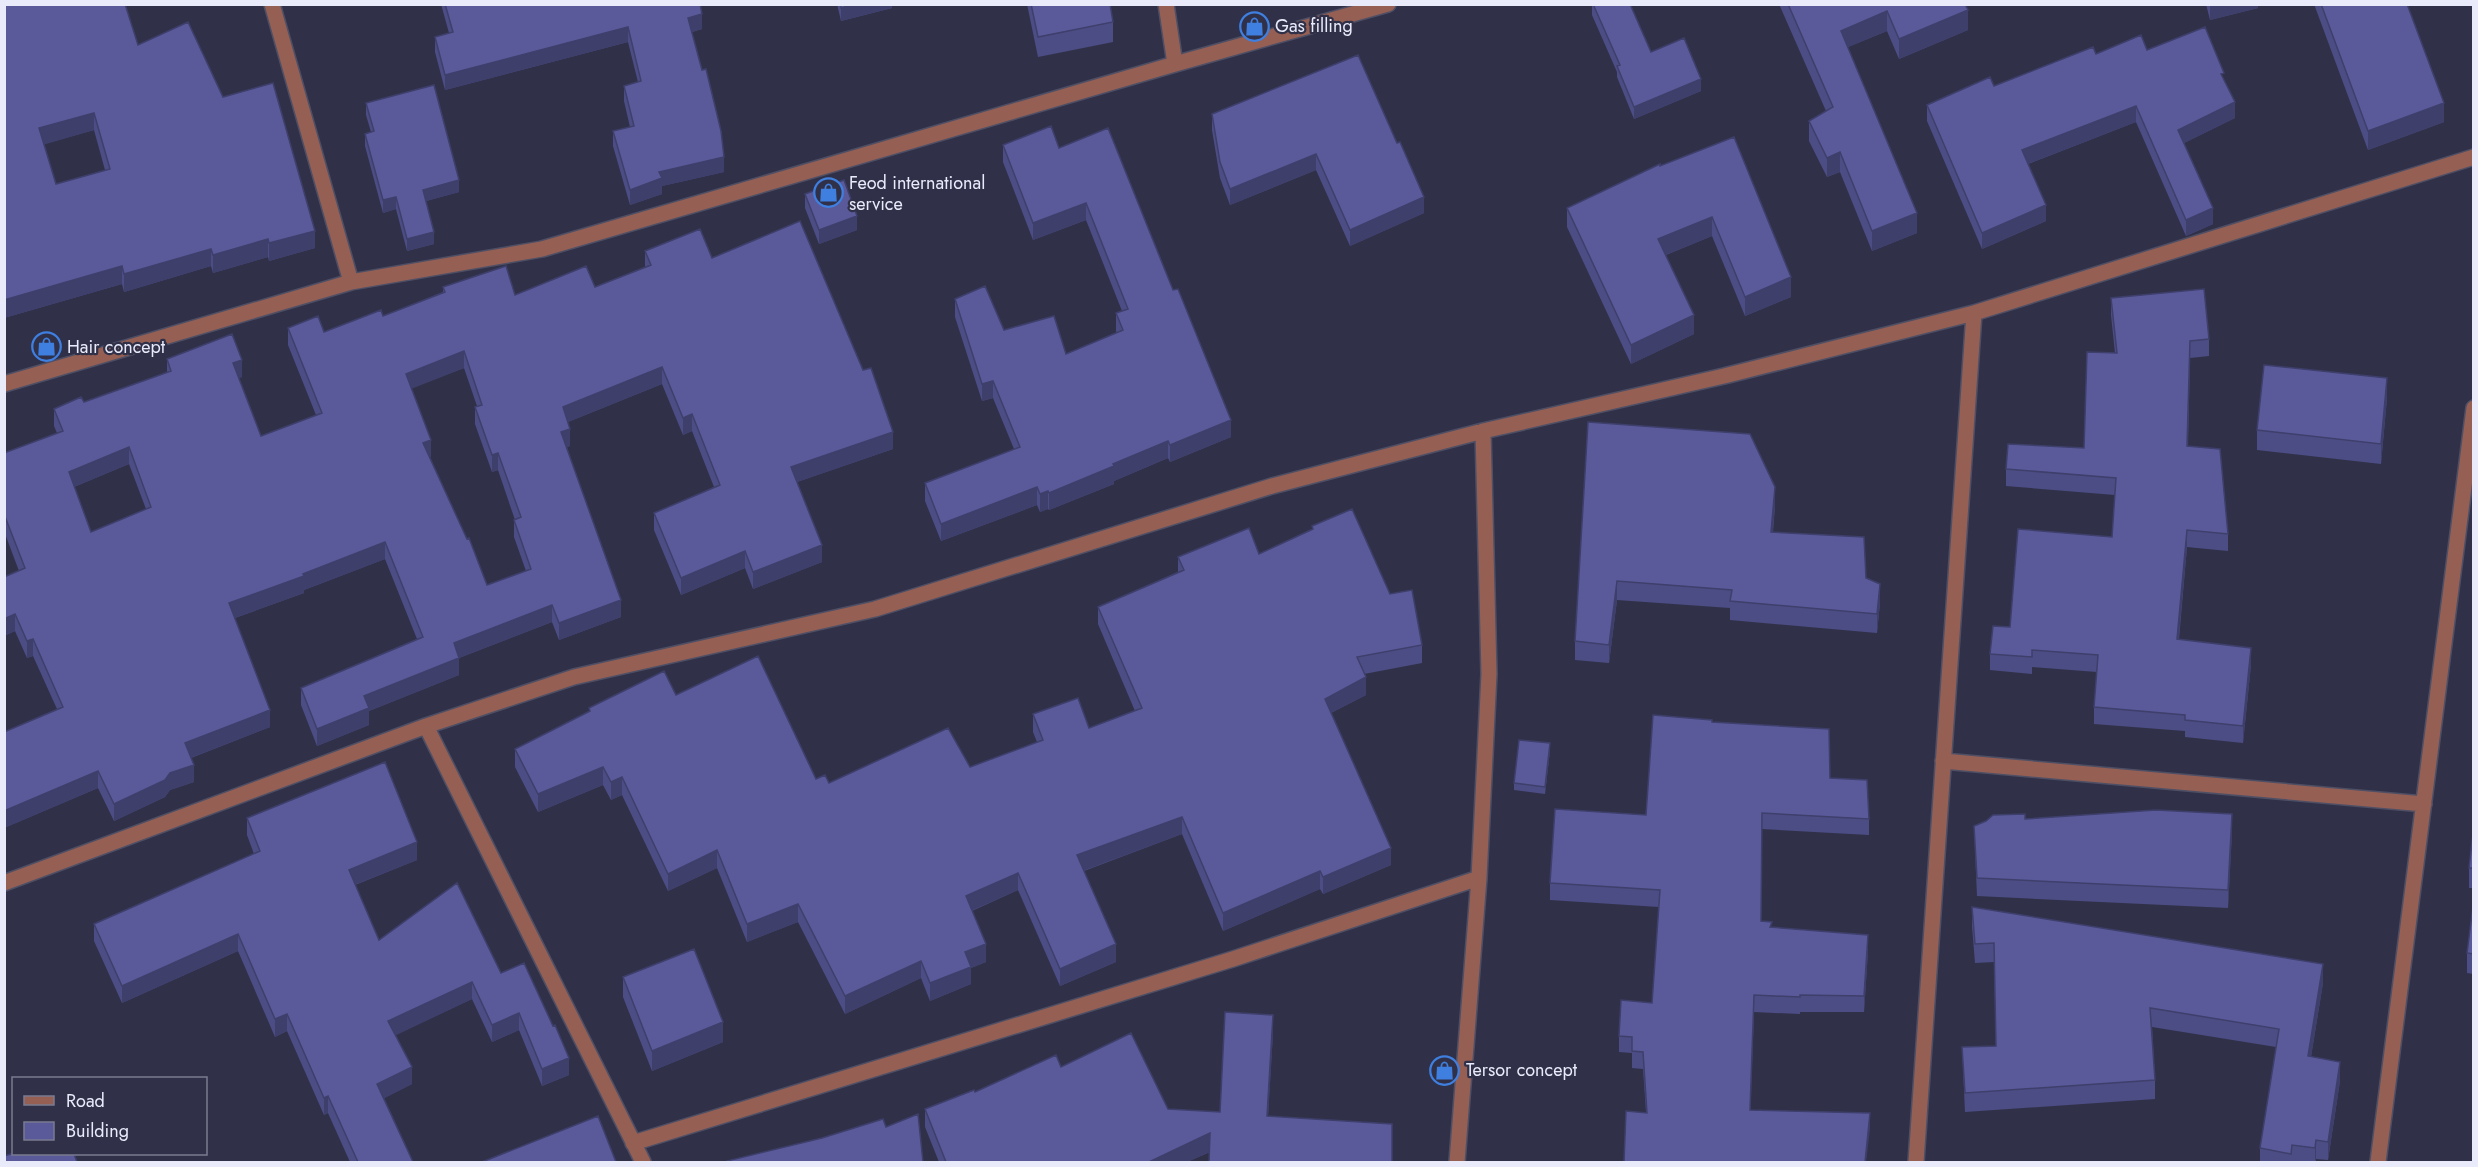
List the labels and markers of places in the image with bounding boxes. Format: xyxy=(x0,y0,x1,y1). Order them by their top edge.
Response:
shop icon: Gas filling xyxy=(1238,10,1270,42)
place label: Gas filling xyxy=(1275,13,1353,39)
place label: Feod international service xyxy=(849,170,985,217)
shop icon: Feod international service xyxy=(812,177,844,209)
shop icon: Hair concept xyxy=(30,331,62,363)
place label: Hair concept xyxy=(67,334,166,360)
shop icon: Tersor concept xyxy=(1429,1054,1461,1086)
place label: Tersor concept xyxy=(1466,1057,1578,1083)

